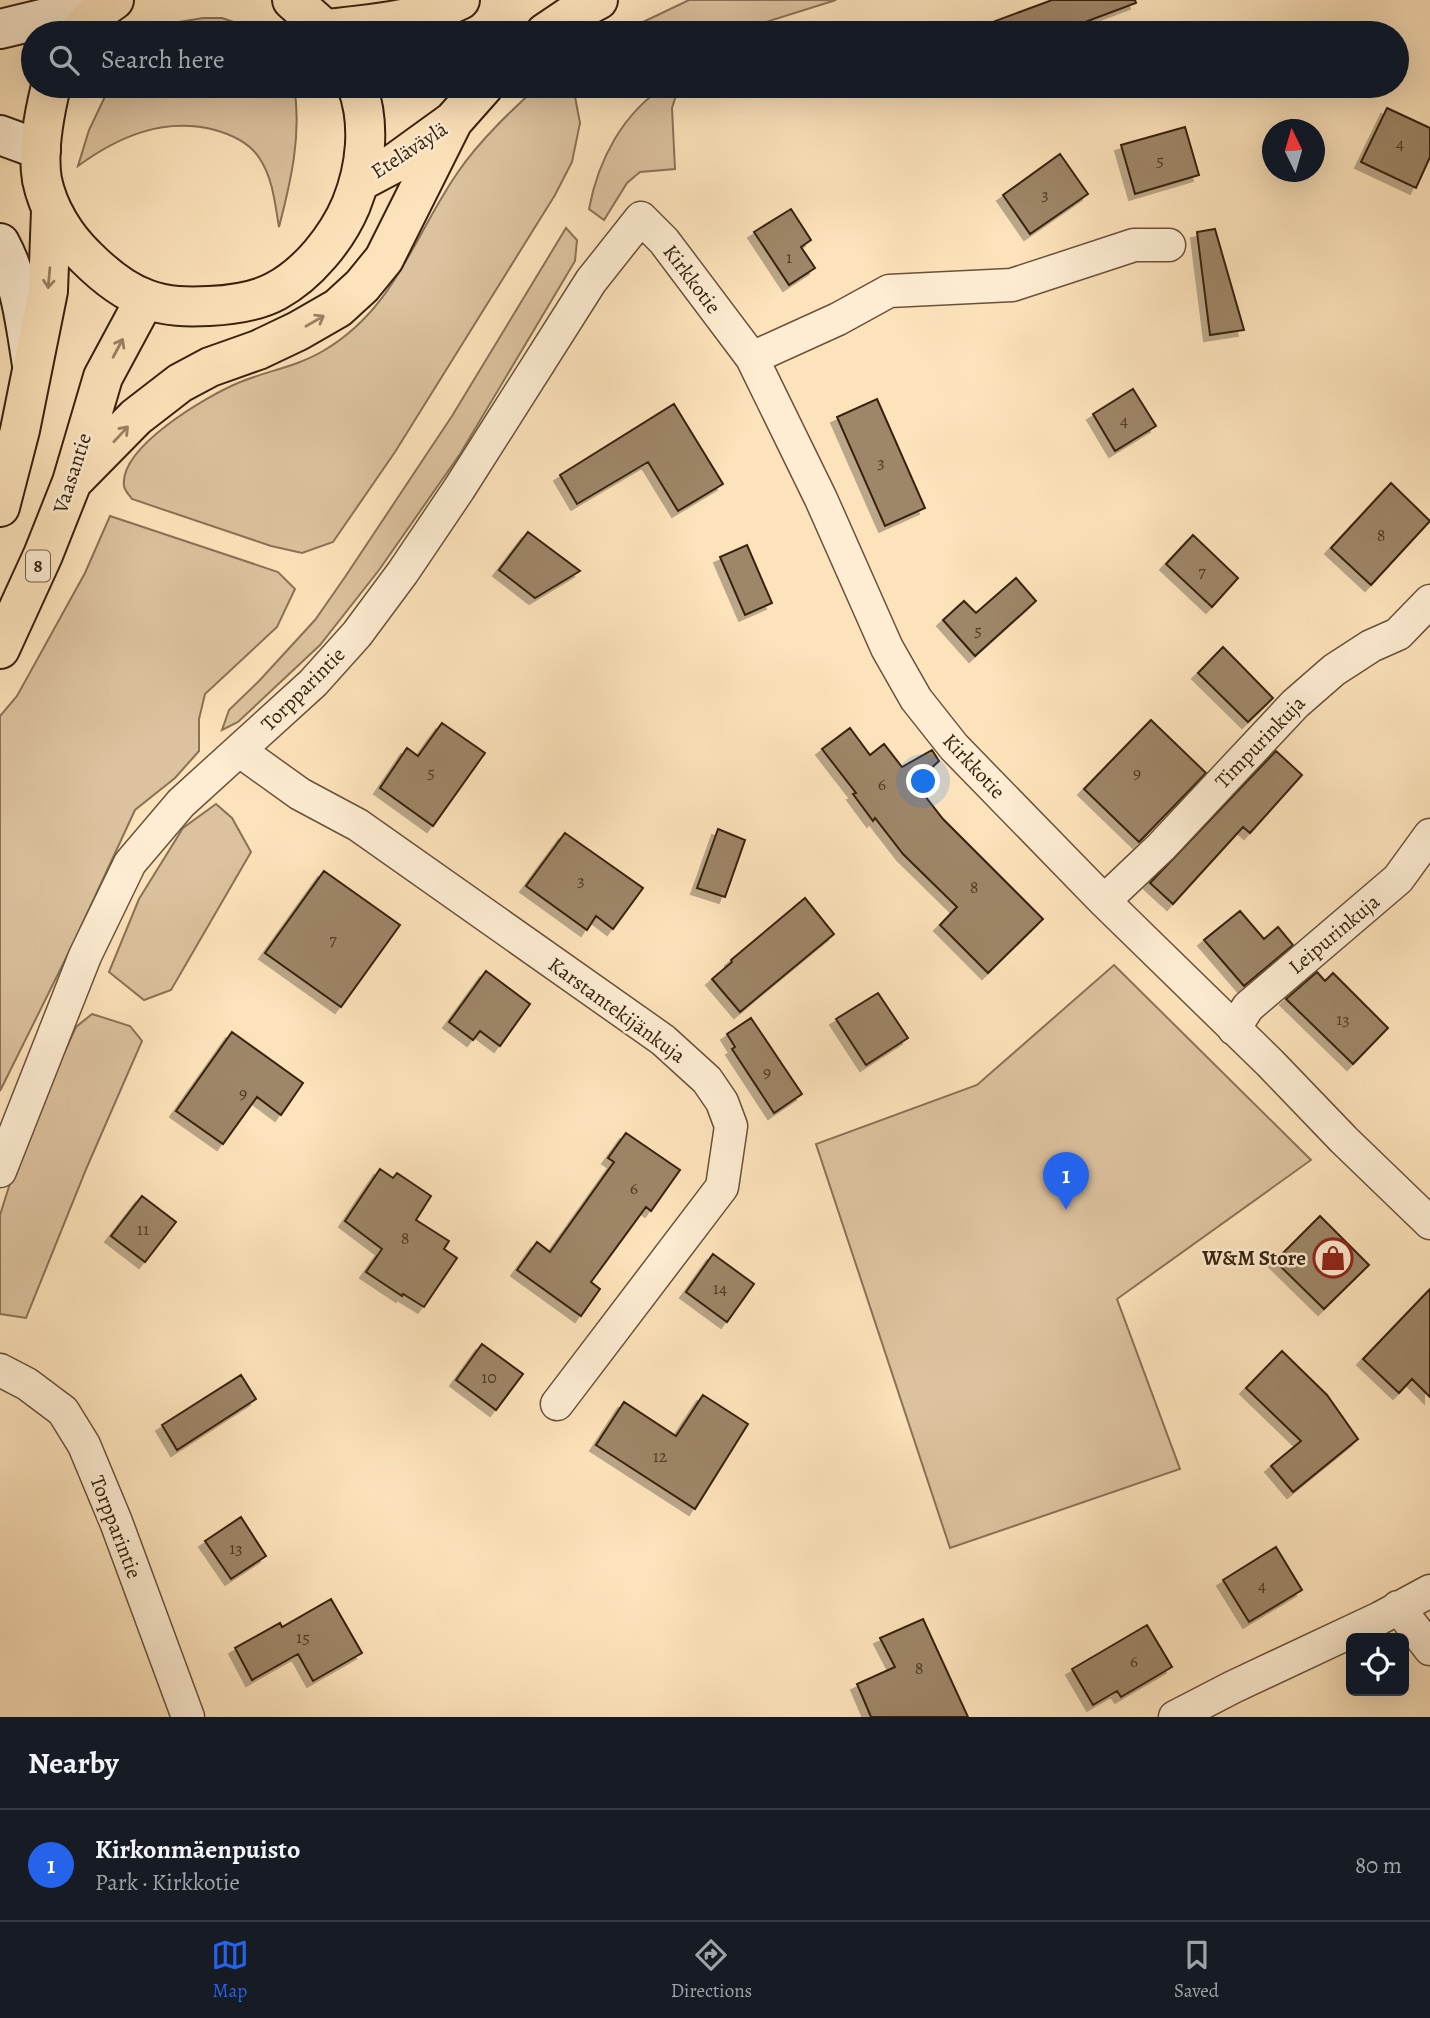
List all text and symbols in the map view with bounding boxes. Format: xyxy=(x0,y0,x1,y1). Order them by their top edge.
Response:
search box xyxy=(21,21,1409,98)
icon: search xyxy=(45,41,83,79)
text: Search here xyxy=(101,42,225,77)
street label: Eteläväylä xyxy=(365,115,453,185)
north arrow xyxy=(1262,119,1325,182)
house number: 4 xyxy=(1396,131,1404,155)
house number: 5 xyxy=(1156,148,1164,172)
house number: 3 xyxy=(1041,182,1049,206)
street label: Kirkkotie xyxy=(657,238,727,320)
house number: 1 xyxy=(786,245,792,269)
one-way arrow xyxy=(42,267,55,289)
one-way arrow xyxy=(304,314,325,327)
one-way arrow xyxy=(112,338,125,359)
house number: 4 xyxy=(1120,408,1128,432)
one-way arrow xyxy=(112,426,129,443)
street label: Vaasantie xyxy=(46,429,98,518)
house number: 3 xyxy=(877,450,885,474)
house number: 8 xyxy=(1377,523,1385,547)
road number: 8 xyxy=(26,551,50,582)
house number: 7 xyxy=(1198,559,1206,583)
house number: 5 xyxy=(974,618,982,642)
street label: Torpparintie xyxy=(255,641,351,737)
street label: Timpurinkuja xyxy=(1209,689,1312,795)
street label: Kirkkotie xyxy=(936,727,1012,805)
house number: 5 xyxy=(427,760,435,784)
house number: 9 xyxy=(1133,761,1141,785)
your location xyxy=(906,764,940,798)
house number: 6 xyxy=(878,772,886,796)
house number: 3 xyxy=(577,868,585,892)
house number: 8 xyxy=(970,875,978,899)
street label: Leipurinkuja xyxy=(1283,888,1386,980)
house number: 7 xyxy=(329,927,337,951)
street label: Karstantekijänkuja xyxy=(543,951,692,1070)
house number: 13 xyxy=(1336,1007,1350,1031)
house number: 9 xyxy=(763,1060,771,1084)
house number: 9 xyxy=(239,1081,247,1105)
pin: 1 xyxy=(1043,1152,1089,1210)
house number: 6 xyxy=(630,1176,638,1200)
house number: 11 xyxy=(137,1217,149,1241)
house number: 8 xyxy=(401,1226,409,1250)
shop icon: W&M Store xyxy=(1312,1237,1354,1279)
place label: W&M Store xyxy=(1201,1244,1306,1272)
house number: 14 xyxy=(713,1276,727,1300)
house number: 10 xyxy=(481,1365,497,1389)
house number: 12 xyxy=(653,1444,668,1468)
street label: Torpparintie xyxy=(84,1471,148,1583)
house number: 13 xyxy=(229,1536,243,1560)
house number: 4 xyxy=(1258,1573,1266,1597)
house number: 15 xyxy=(296,1625,310,1649)
map controls xyxy=(1346,1633,1409,1696)
button: locate xyxy=(1346,1633,1409,1696)
house number: 6 xyxy=(1130,1649,1138,1673)
house number: 8 xyxy=(915,1656,923,1680)
text: Nearby xyxy=(28,1743,119,1783)
text: Kirkonmäenpuisto xyxy=(95,1832,300,1867)
text: 1 xyxy=(47,1850,55,1881)
text: 80 m xyxy=(1355,1850,1402,1881)
text: Park · Kirkkotie xyxy=(95,1867,240,1898)
tab: Map xyxy=(211,1936,249,2004)
tab: Directions xyxy=(671,1936,752,2004)
tab: Saved xyxy=(1174,1936,1219,2004)

